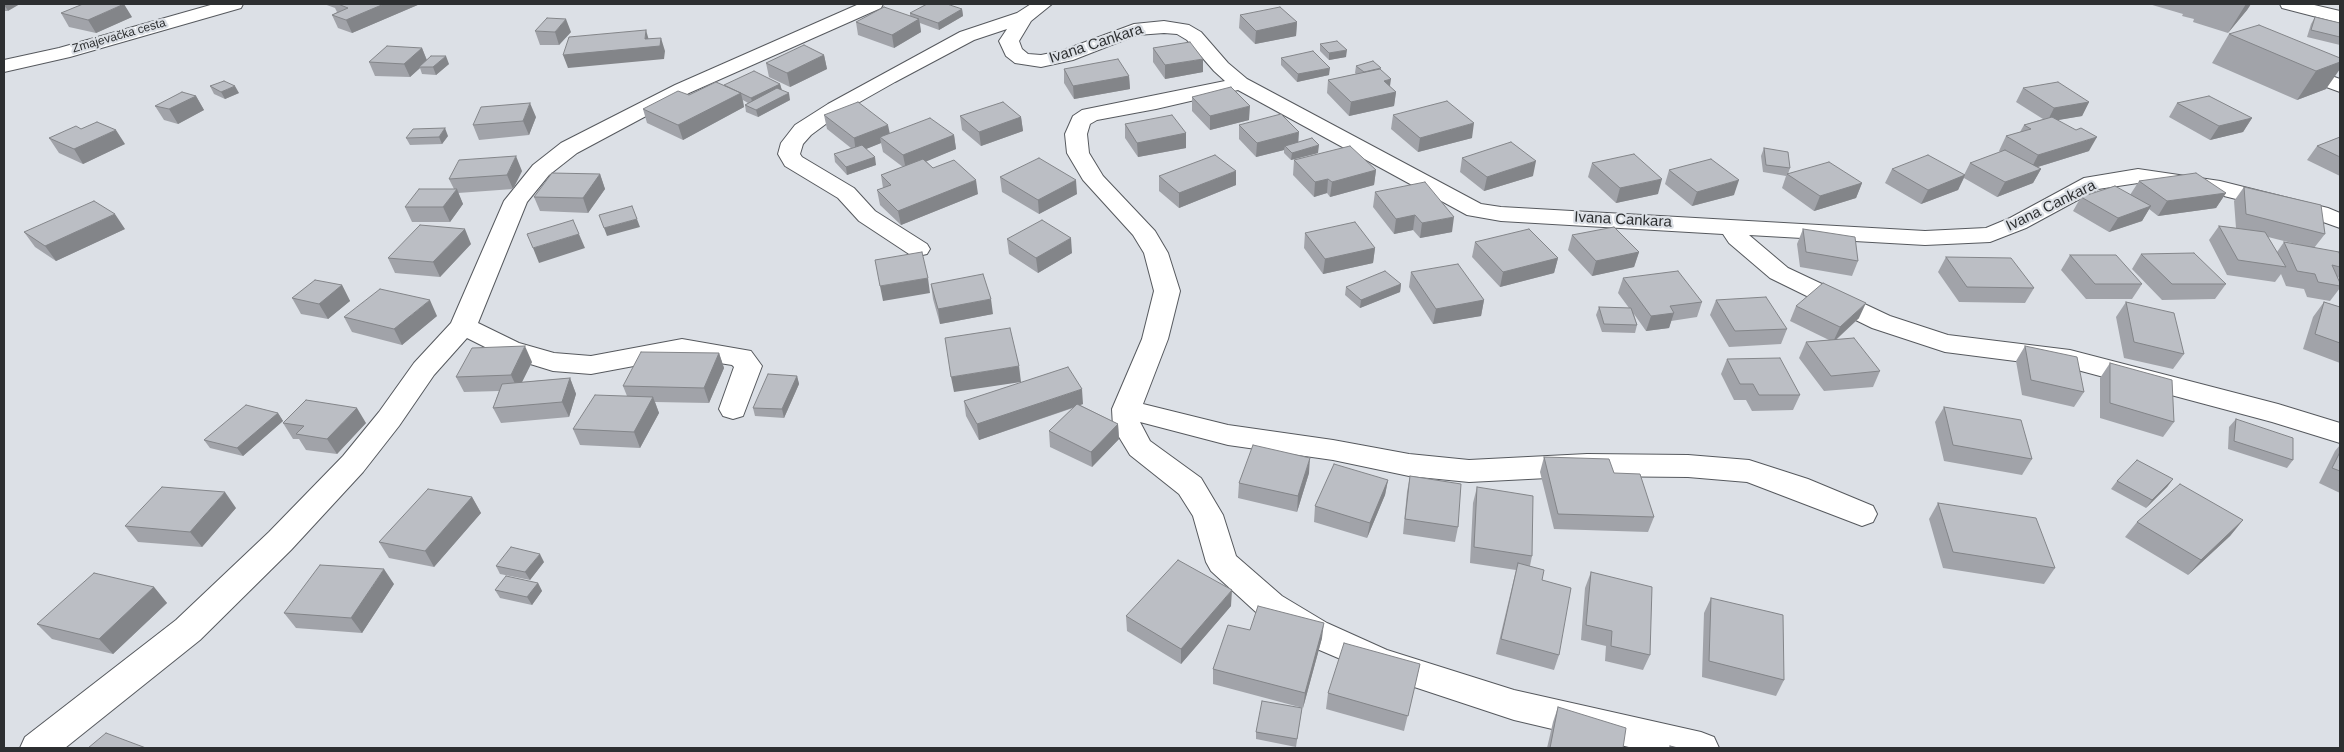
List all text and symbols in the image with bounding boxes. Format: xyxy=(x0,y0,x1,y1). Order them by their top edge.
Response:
street label: Zmajevačka cesta xyxy=(71,16,167,56)
street label: Ivana Cankara xyxy=(1047,20,1145,68)
street label: Ivana Cankara xyxy=(2003,177,2099,235)
street label: Ivana Cankara xyxy=(1574,208,1672,232)

